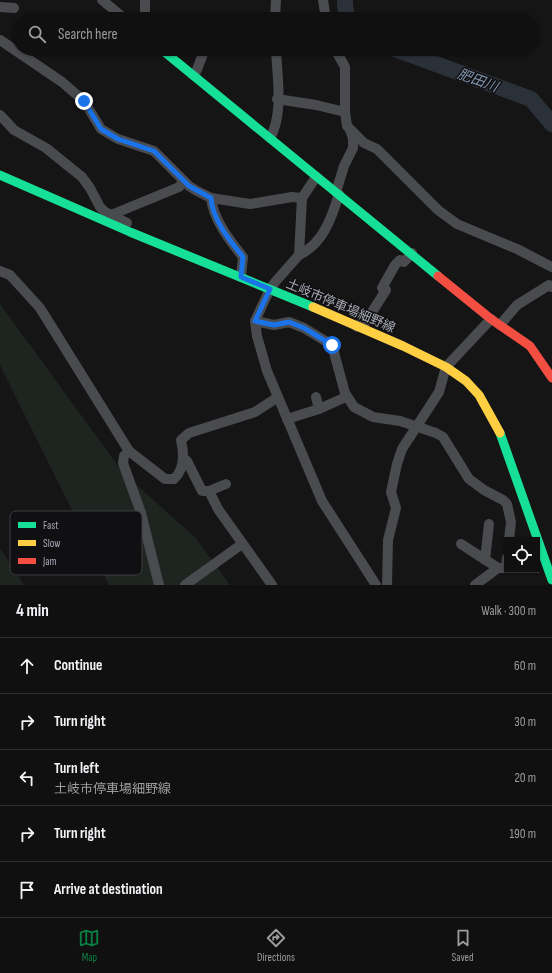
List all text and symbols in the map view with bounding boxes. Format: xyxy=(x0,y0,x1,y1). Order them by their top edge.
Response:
search box xyxy=(12,12,540,56)
icon: search xyxy=(26,23,48,45)
text: Search here xyxy=(58,25,118,44)
water label: 肥田川 xyxy=(455,65,502,96)
route end xyxy=(75,92,93,110)
street label: 土岐市停車場細野線 xyxy=(284,276,398,336)
route start xyxy=(323,336,341,354)
legend xyxy=(10,511,142,575)
text: Fast xyxy=(43,519,59,532)
text: Slow xyxy=(43,537,60,550)
map controls xyxy=(504,537,540,573)
button: locate xyxy=(504,537,540,573)
text: Jam xyxy=(42,555,57,568)
text: 4 min xyxy=(16,601,49,621)
text: Walk · 300 m xyxy=(481,603,536,619)
icon: ahead xyxy=(16,655,38,677)
text: Continue xyxy=(54,656,103,675)
text: 60 m xyxy=(514,658,536,674)
icon: right xyxy=(16,711,38,733)
text: Turn right xyxy=(54,712,106,731)
text: 30 m xyxy=(514,714,536,730)
text: Turn left xyxy=(54,759,99,778)
icon: left xyxy=(16,767,38,789)
text: 20 m xyxy=(514,770,536,786)
text: 土岐市停車場細野線 xyxy=(54,781,171,797)
icon: right xyxy=(16,823,38,845)
text: Turn right xyxy=(54,824,106,843)
text: 190 m xyxy=(509,826,536,842)
icon: arrive xyxy=(16,879,38,901)
text: Arrive at destination xyxy=(54,880,163,899)
tab: Map xyxy=(78,927,100,964)
tab: Directions xyxy=(257,927,295,964)
tab: Saved xyxy=(452,927,474,964)

